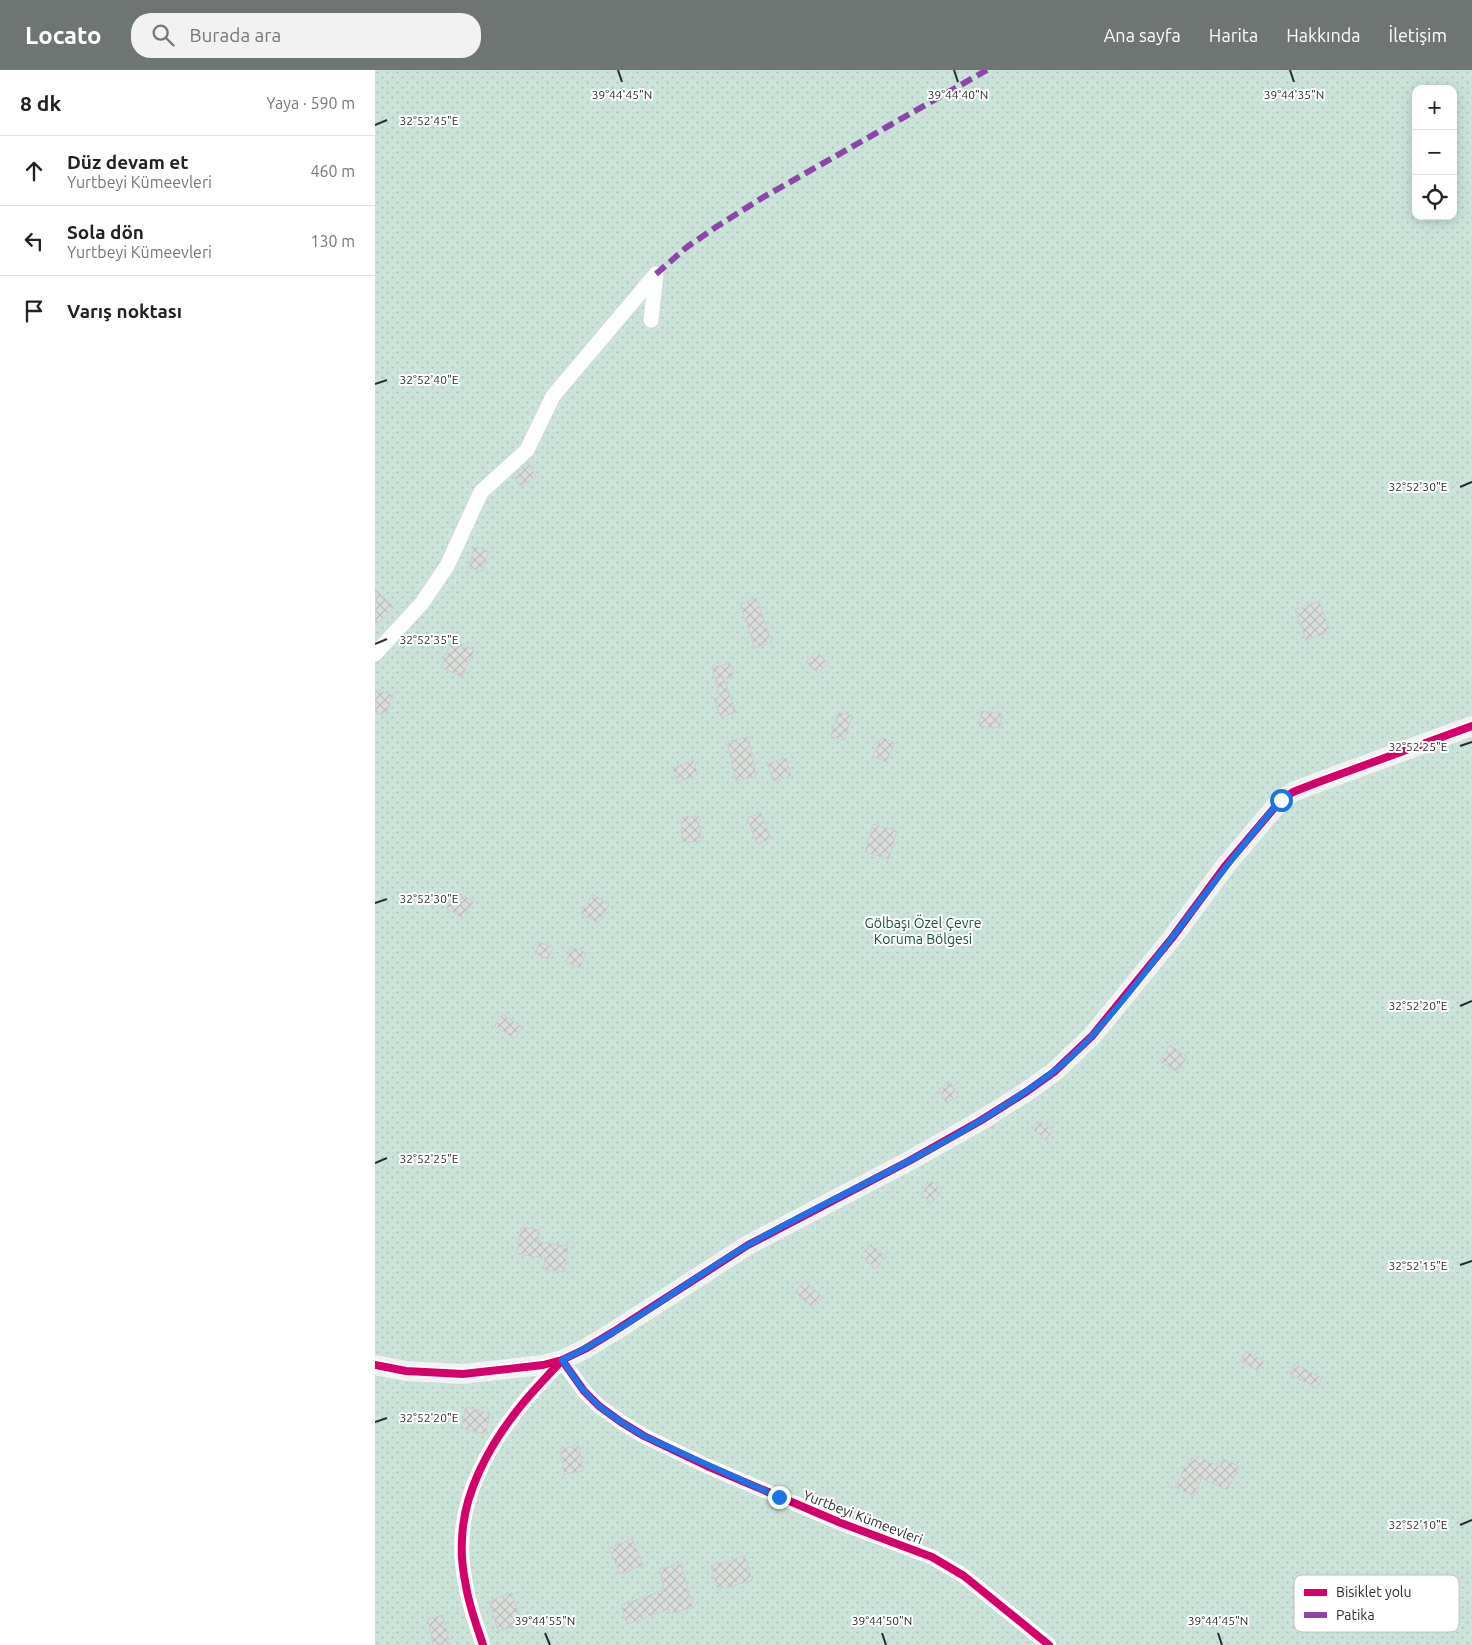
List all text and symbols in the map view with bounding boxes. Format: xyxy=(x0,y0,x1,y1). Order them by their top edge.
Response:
search box xyxy=(131,13,481,58)
icon: search xyxy=(149,21,177,49)
text: Locato xyxy=(25,22,101,49)
text: Burada ara xyxy=(189,24,281,46)
text: Ana sayfa xyxy=(1104,25,1181,45)
text: Harita xyxy=(1209,25,1258,45)
text: Hakkında xyxy=(1286,25,1361,45)
text: İletişim xyxy=(1389,25,1447,45)
map controls xyxy=(1412,85,1457,220)
button: + xyxy=(1412,85,1457,130)
text: 39°44'45"N xyxy=(592,88,652,101)
text: 39°44'40"N xyxy=(928,88,988,101)
text: 39°44'35"N xyxy=(1264,88,1324,101)
text: 8 dk xyxy=(20,91,61,115)
text: Yaya · 590 m xyxy=(266,94,355,112)
text: 32°52'45"E xyxy=(400,114,459,127)
button: − xyxy=(1412,130,1457,175)
text: Düz devam et xyxy=(67,151,188,173)
icon: ahead xyxy=(20,157,48,185)
text: 460 m xyxy=(310,162,355,180)
text: Yurtbeyi Kümeevleri xyxy=(67,173,212,191)
button: locate xyxy=(1412,175,1457,220)
text: Sola dön xyxy=(67,221,144,243)
icon: left xyxy=(20,227,48,255)
text: 130 m xyxy=(310,232,355,250)
text: Yurtbeyi Kümeevleri xyxy=(67,243,212,261)
icon: arrive xyxy=(20,297,48,325)
text: Varış noktası xyxy=(67,300,182,322)
text: 32°52'40"E xyxy=(400,373,459,386)
text: 32°52'30"E xyxy=(1389,480,1448,493)
text: 32°52'35"E xyxy=(400,633,459,646)
text: 32°52'25"E xyxy=(1389,740,1448,753)
route start xyxy=(1270,789,1293,812)
text: 32°52'30"E xyxy=(400,892,459,905)
park label: Gölbaşı Özel Çevre Koruma Bölgesi xyxy=(864,914,982,947)
text: 32°52'20"E xyxy=(1389,999,1448,1012)
text: 32°52'25"E xyxy=(400,1152,459,1165)
text: 32°52'15"E xyxy=(1389,1259,1448,1272)
text: 32°52'20"E xyxy=(400,1411,459,1424)
route end xyxy=(768,1486,791,1509)
street label: Yurtbeyi Kümeevleri xyxy=(801,1487,925,1547)
text: 32°52'10"E xyxy=(1389,1518,1448,1531)
legend xyxy=(1294,1575,1459,1632)
text: Bisiklet yolu xyxy=(1336,1584,1412,1600)
text: Patika xyxy=(1336,1607,1375,1623)
text: 39°44'55"N xyxy=(515,1614,575,1627)
text: 39°44'50"N xyxy=(852,1614,912,1627)
text: 39°44'45"N xyxy=(1188,1614,1248,1627)

